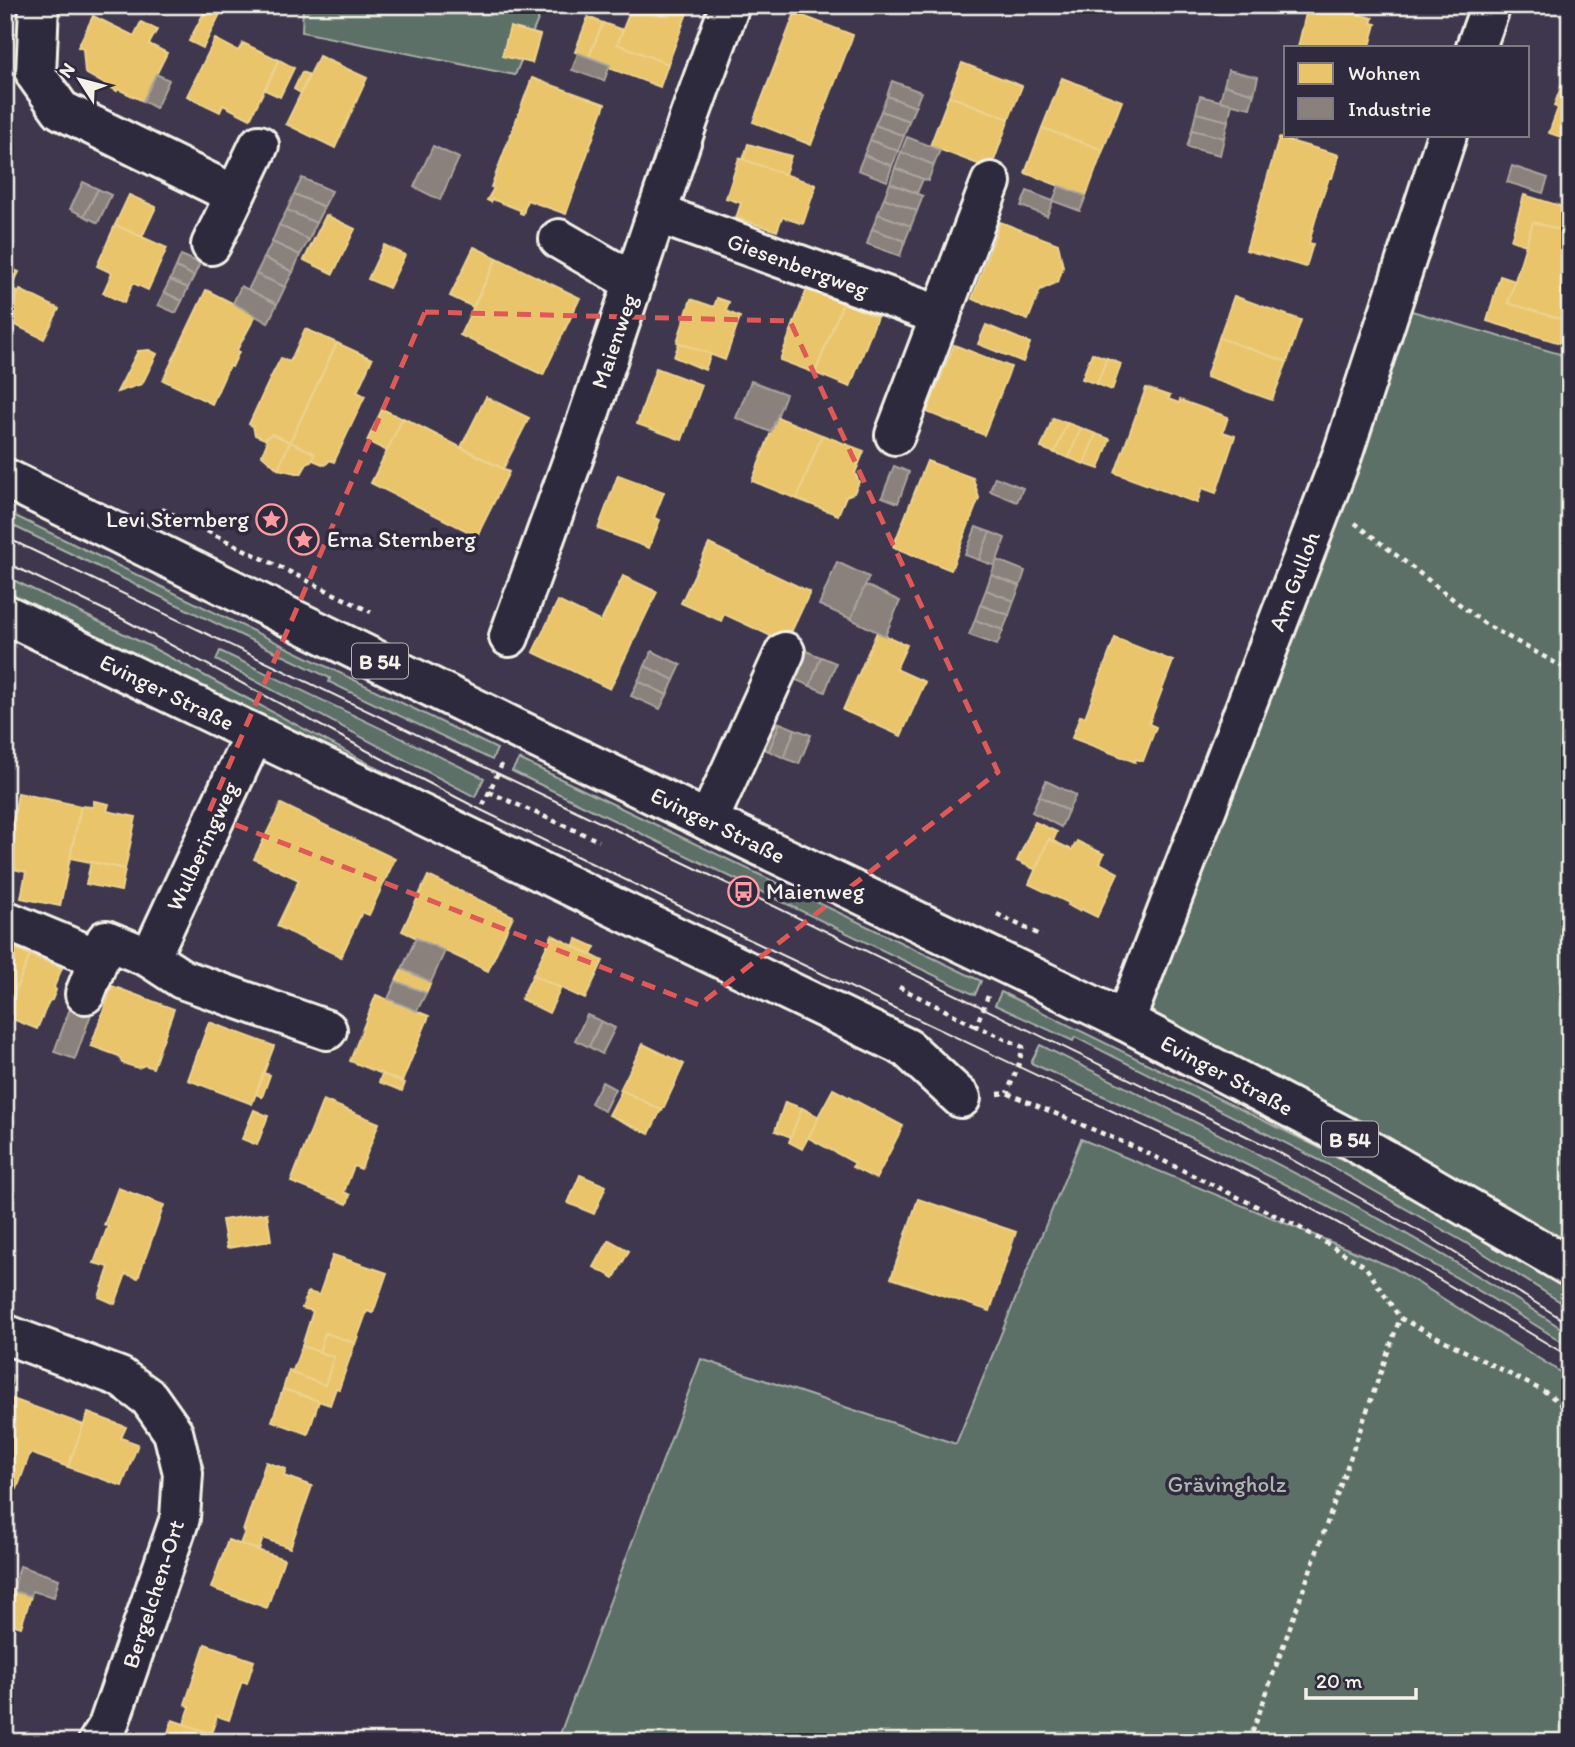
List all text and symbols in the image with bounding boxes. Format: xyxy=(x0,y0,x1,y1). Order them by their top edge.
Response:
north arrow xyxy=(46,46,116,116)
legend xyxy=(1284,46,1530,136)
text: N xyxy=(54,58,80,82)
text: Wohnen xyxy=(1348,60,1420,85)
text: Industrie xyxy=(1348,96,1431,121)
street label: Giesenbergweg xyxy=(723,226,873,304)
street label: Maienweg xyxy=(585,290,643,392)
place icon: Levi Sternberg xyxy=(255,502,289,536)
place label: Levi Sternberg xyxy=(106,505,249,533)
place icon: Erna Sternberg xyxy=(287,522,321,556)
place label: Erna Sternberg xyxy=(327,525,476,553)
street label: Am Gulloh xyxy=(1262,526,1326,635)
road number: B 54 xyxy=(352,644,408,678)
street label: Evinger Straße xyxy=(95,647,239,737)
street label: Wulberingweg xyxy=(160,777,244,915)
street label: Evinger Straße xyxy=(646,780,790,870)
bus stop icon: Maienweg xyxy=(726,874,760,908)
place label: Maienweg xyxy=(766,877,865,905)
street label: Evinger Straße xyxy=(1156,1028,1298,1122)
road number: B 54 xyxy=(1322,1122,1378,1156)
park label: Grävingholz xyxy=(1168,1470,1287,1498)
street label: Bergelchen-Ort xyxy=(116,1516,190,1672)
scale bar xyxy=(1306,1656,1416,1700)
text: 20 m xyxy=(1316,1668,1363,1693)

